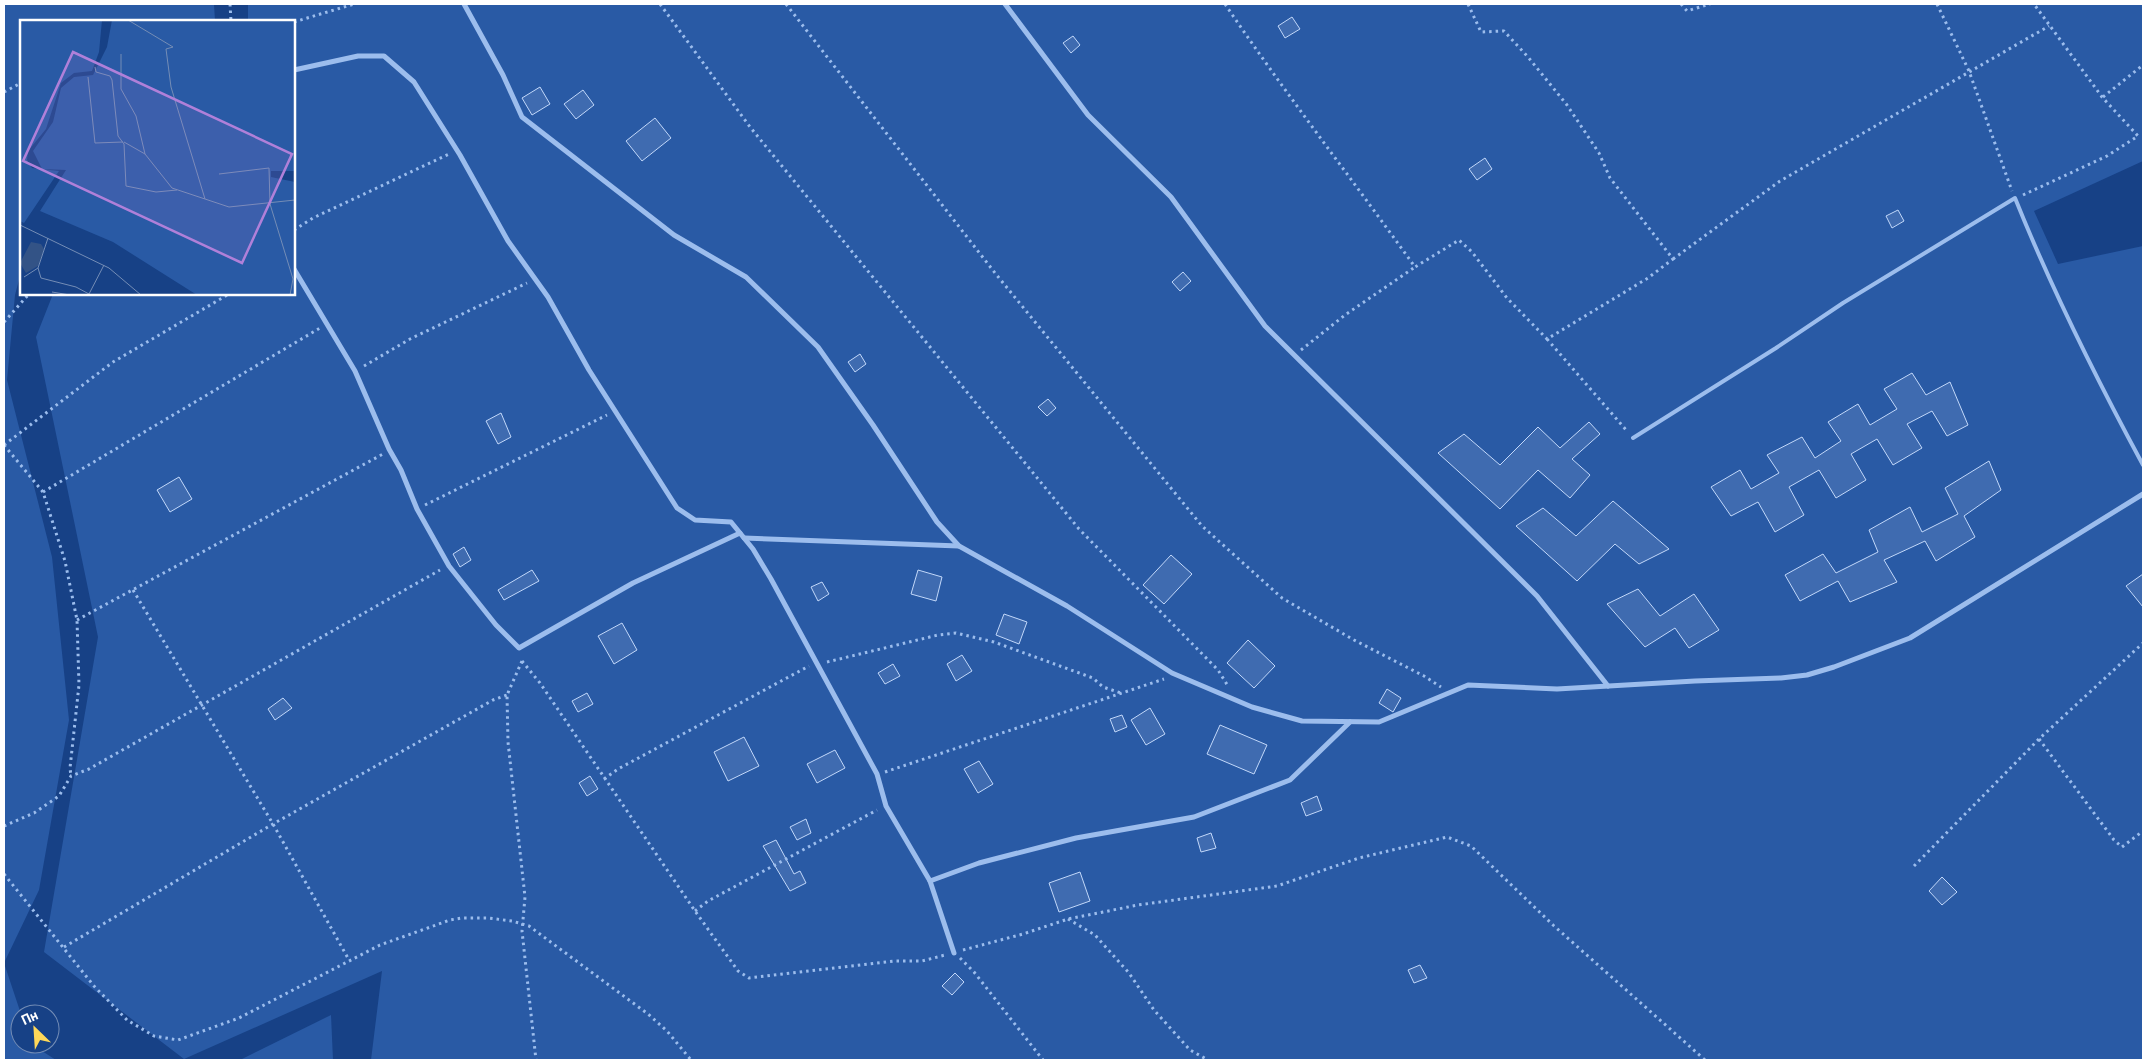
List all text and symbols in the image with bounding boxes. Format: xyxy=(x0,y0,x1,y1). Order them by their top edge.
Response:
inset map xyxy=(20,20,295,295)
north arrow xyxy=(10,1004,60,1054)
text: Пн xyxy=(18,1006,41,1029)

